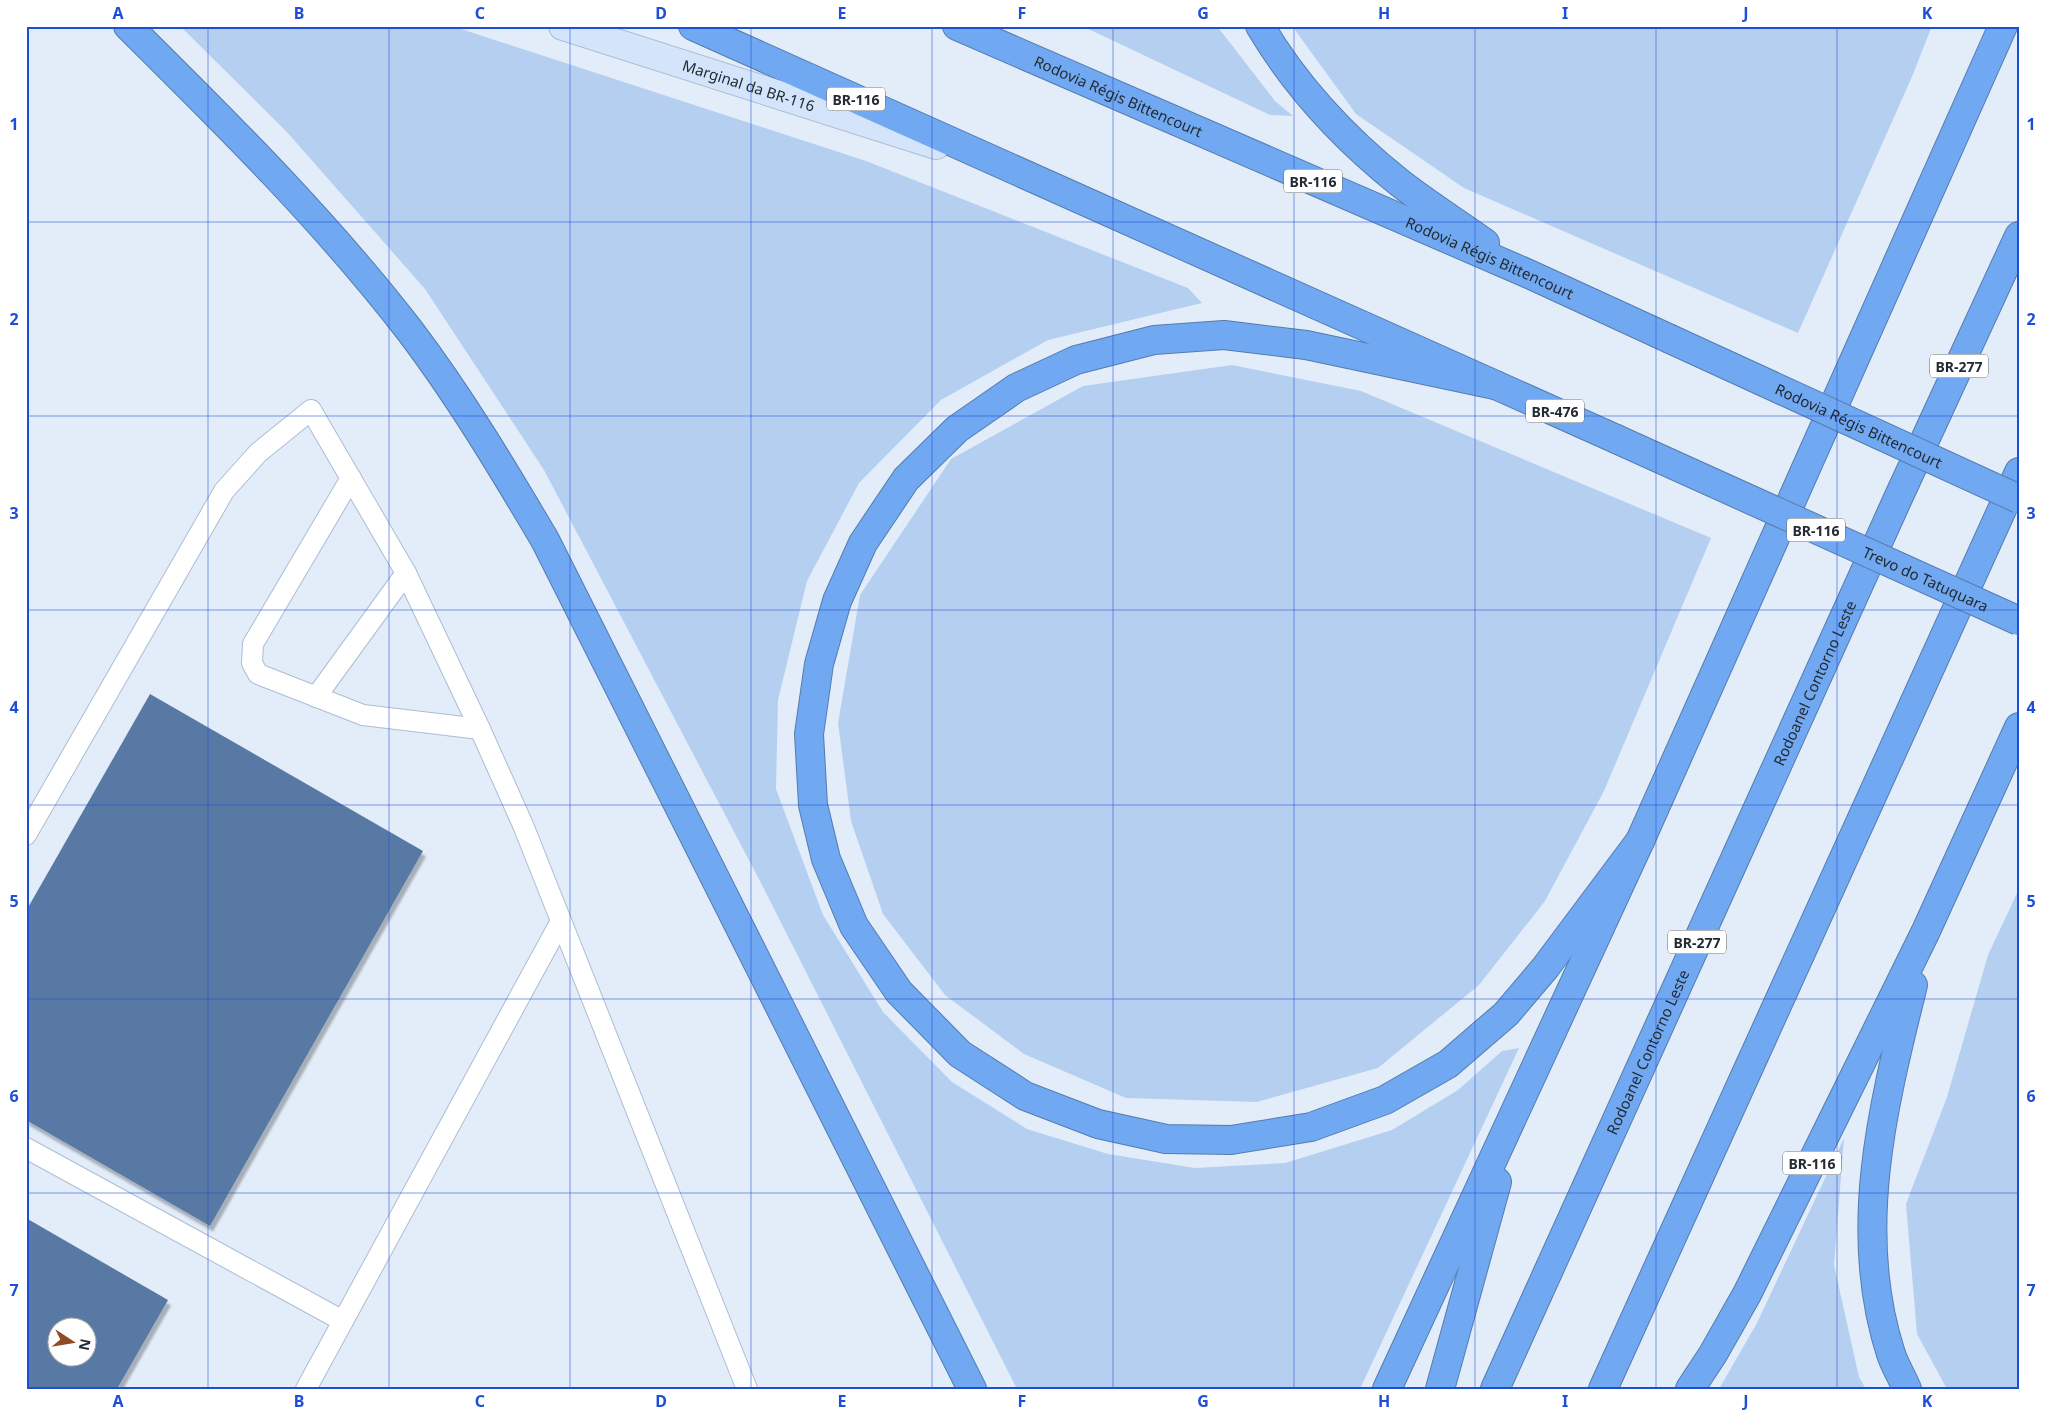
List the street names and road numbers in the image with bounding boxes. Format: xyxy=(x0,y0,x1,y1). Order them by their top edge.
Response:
street label: Rodovia Régis Bittencourt xyxy=(1031,51,1206,142)
street label: Marginal da BR-116 xyxy=(680,55,818,116)
road number: BR-116 xyxy=(827,88,885,110)
road number: BR-116 xyxy=(1284,170,1342,192)
street label: Rodovia Régis Bittencourt xyxy=(1403,212,1578,304)
road number: BR-277 xyxy=(1930,354,1988,378)
street label: Rodovia Régis Bittencourt xyxy=(1772,379,1946,473)
road number: BR-476 xyxy=(1526,400,1584,422)
road number: BR-116 xyxy=(1787,518,1845,542)
street label: Trevo do Tatuquara xyxy=(1860,542,1992,616)
street label: Rodoanel Contorno Leste xyxy=(1768,597,1860,769)
road number: BR-277 xyxy=(1668,930,1726,954)
street label: Rodoanel Contorno Leste xyxy=(1602,966,1693,1138)
road number: BR-116 xyxy=(1783,1152,1841,1174)

